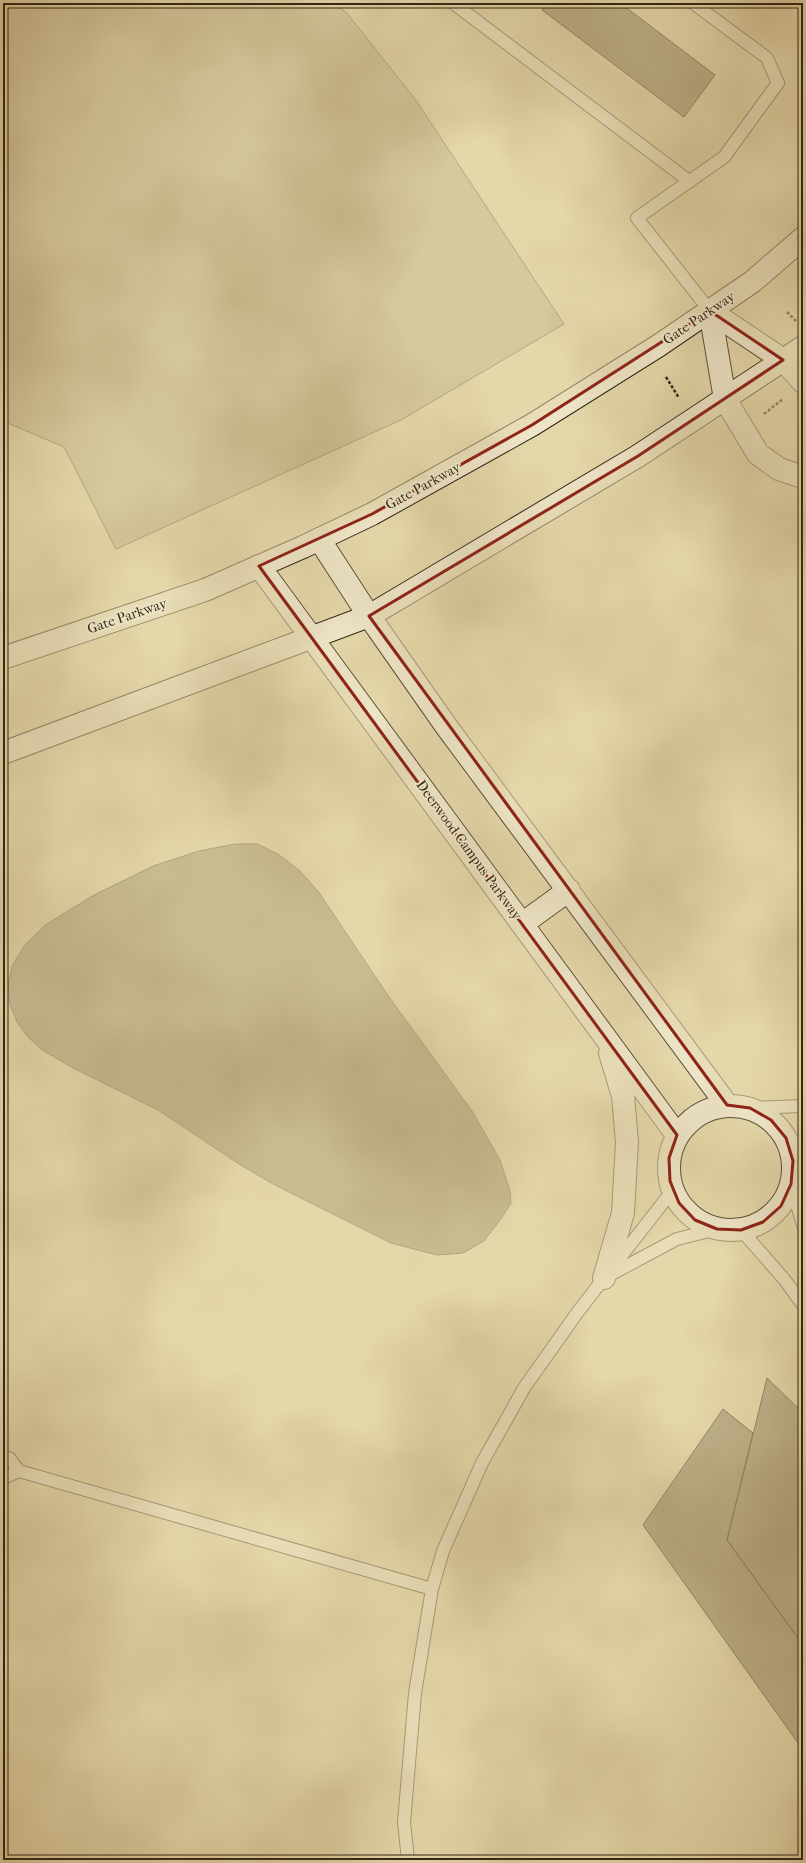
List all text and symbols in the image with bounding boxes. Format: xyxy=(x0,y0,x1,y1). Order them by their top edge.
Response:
street label: Gate Parkway xyxy=(660,287,739,348)
street label: Gate Parkway xyxy=(383,458,464,514)
street label: Gate Parkway xyxy=(85,594,170,638)
street label: Deerwood Campus Parkway xyxy=(413,777,526,924)

